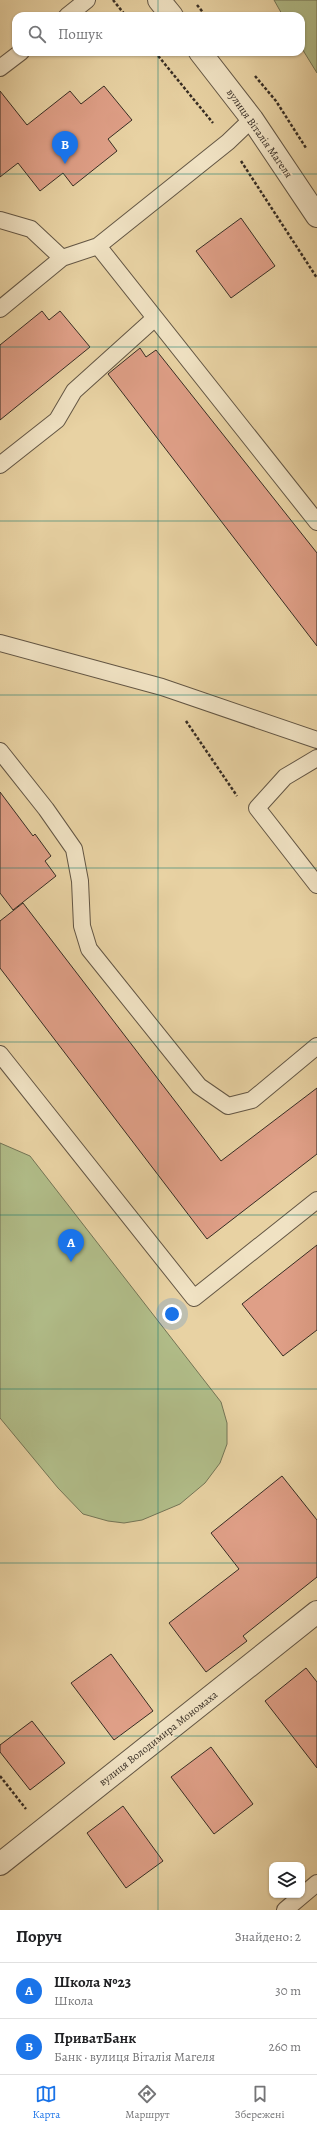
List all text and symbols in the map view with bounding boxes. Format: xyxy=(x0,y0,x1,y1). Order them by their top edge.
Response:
search box xyxy=(12,12,305,56)
icon: search xyxy=(26,23,48,45)
text: Пошук xyxy=(58,24,103,44)
street label: вулиця Віталія Магеля xyxy=(223,86,296,181)
pin: B xyxy=(52,131,78,164)
pin: A xyxy=(58,1229,84,1262)
your location xyxy=(162,1304,182,1324)
street label: вулиця Володимира Мономаха xyxy=(96,1687,221,1789)
map controls xyxy=(269,1862,305,1898)
button: layers xyxy=(269,1862,305,1898)
text: Поруч xyxy=(16,1925,62,1948)
text: Знайдено: 2 xyxy=(235,1928,301,1945)
text: Школа №23 xyxy=(54,1972,131,1992)
text: A xyxy=(25,1982,33,1999)
text: 30 m xyxy=(275,1982,301,1999)
text: Школа xyxy=(54,1992,93,2009)
text: ПриватБанк xyxy=(54,2028,136,2048)
text: B xyxy=(25,2038,33,2055)
text: 260 m xyxy=(268,2038,301,2055)
text: Банк · вулиця Віталія Магеля xyxy=(54,2048,215,2065)
tab: Карта xyxy=(32,2083,60,2122)
tab: Маршрут xyxy=(125,2083,170,2122)
tab: Збережені xyxy=(235,2083,285,2122)

